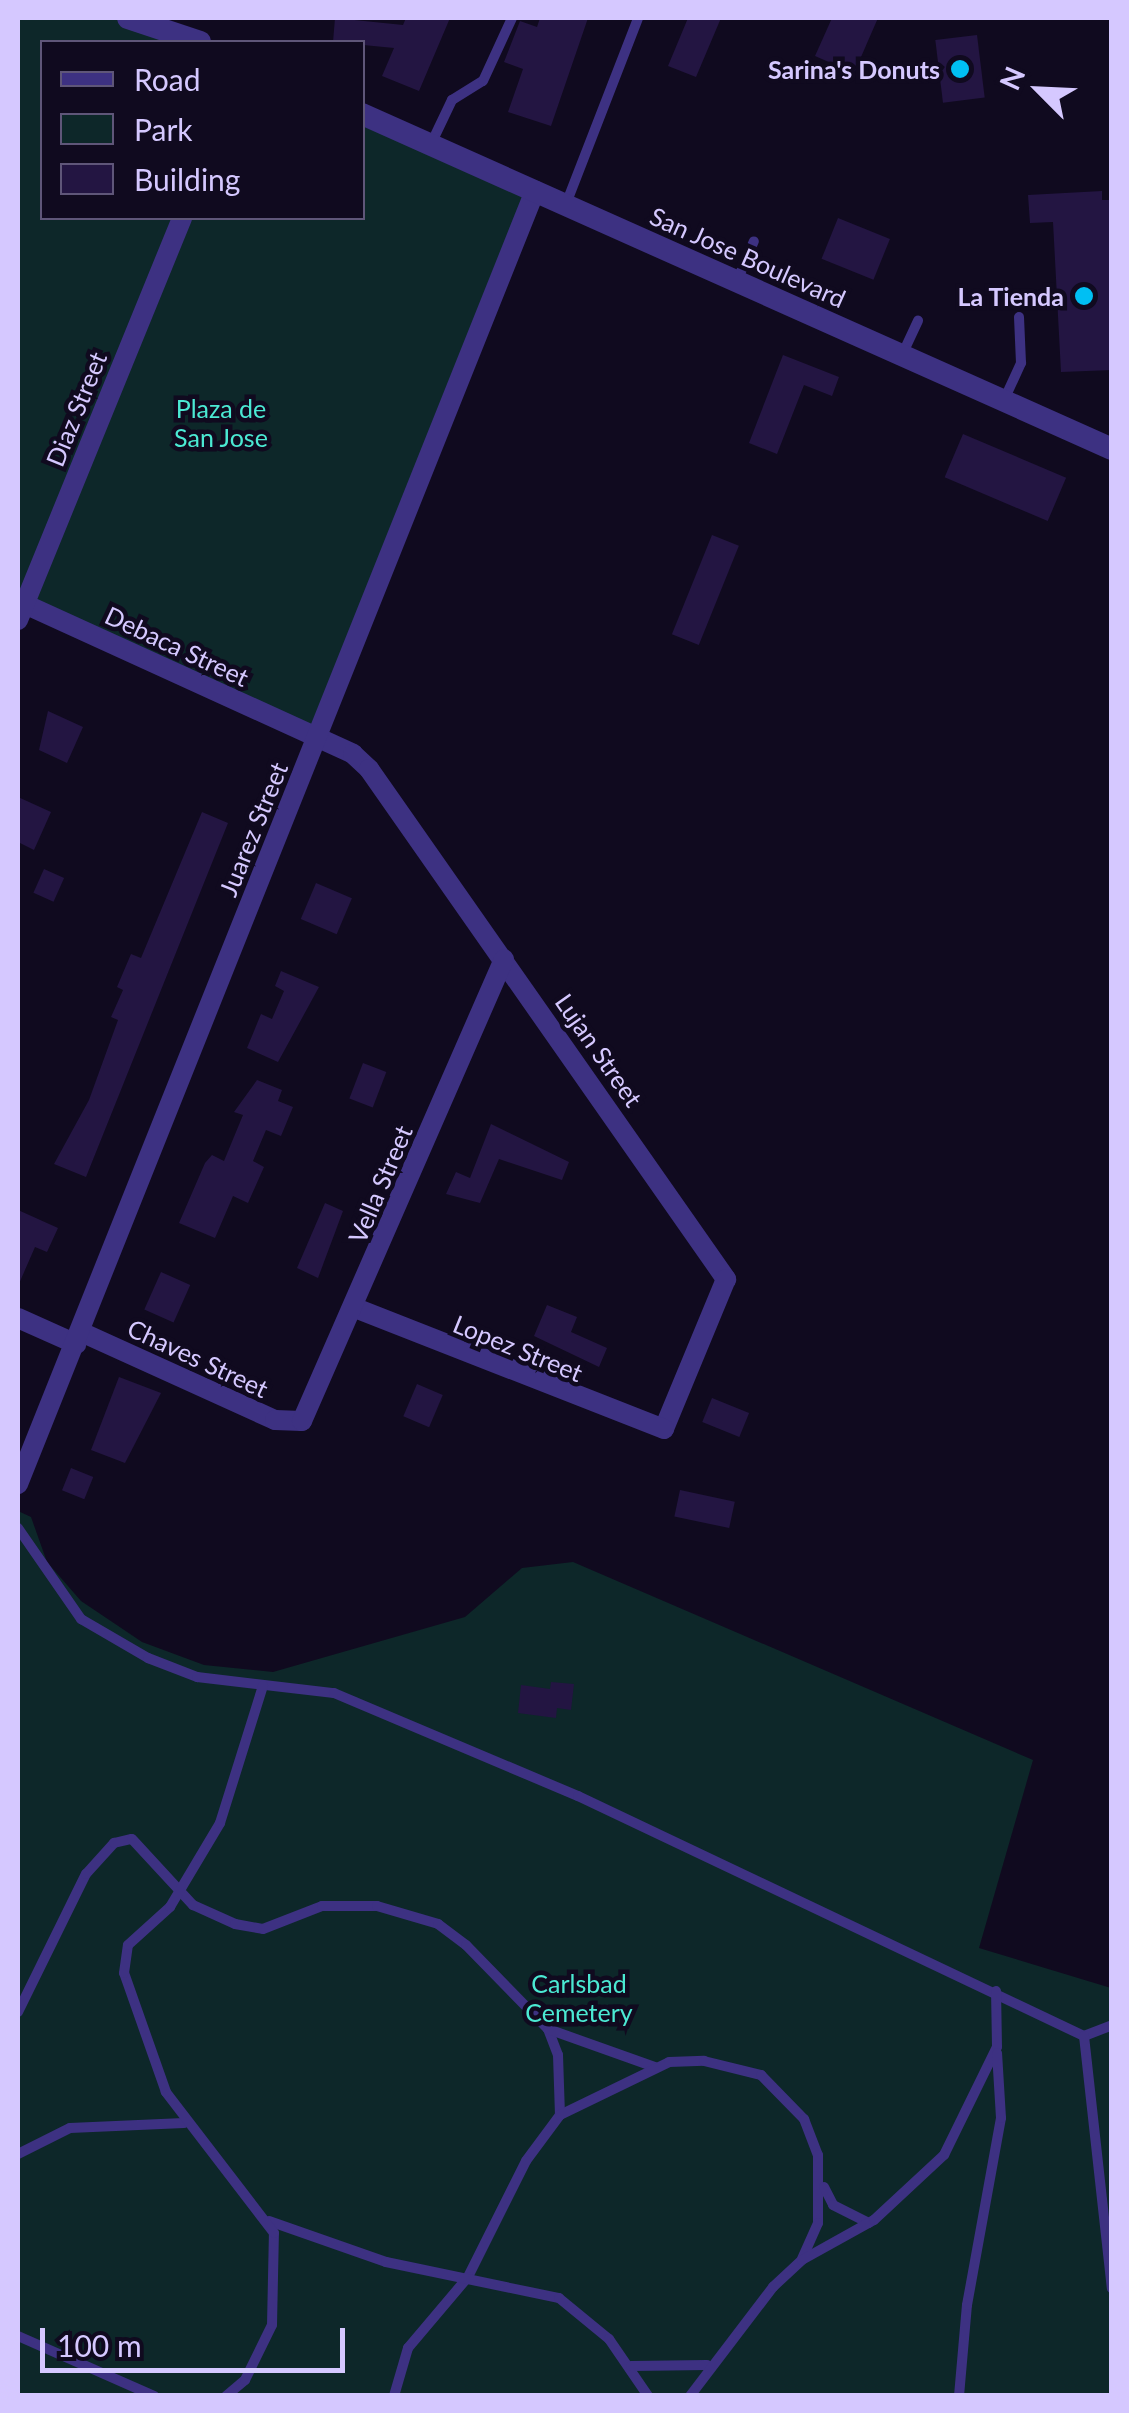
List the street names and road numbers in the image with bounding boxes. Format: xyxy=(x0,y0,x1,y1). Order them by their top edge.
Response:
street label: San Jose Boulevard xyxy=(645,200,851,314)
street label: Diaz Street xyxy=(39,347,113,471)
street label: Debaca Street xyxy=(100,600,254,692)
street label: Juarez Street xyxy=(213,758,293,900)
street label: Lujan Street xyxy=(549,988,649,1112)
street label: Vella Street xyxy=(342,1121,418,1247)
street label: Lopez Street xyxy=(449,1308,587,1388)
street label: Chaves Street xyxy=(123,1312,273,1404)

